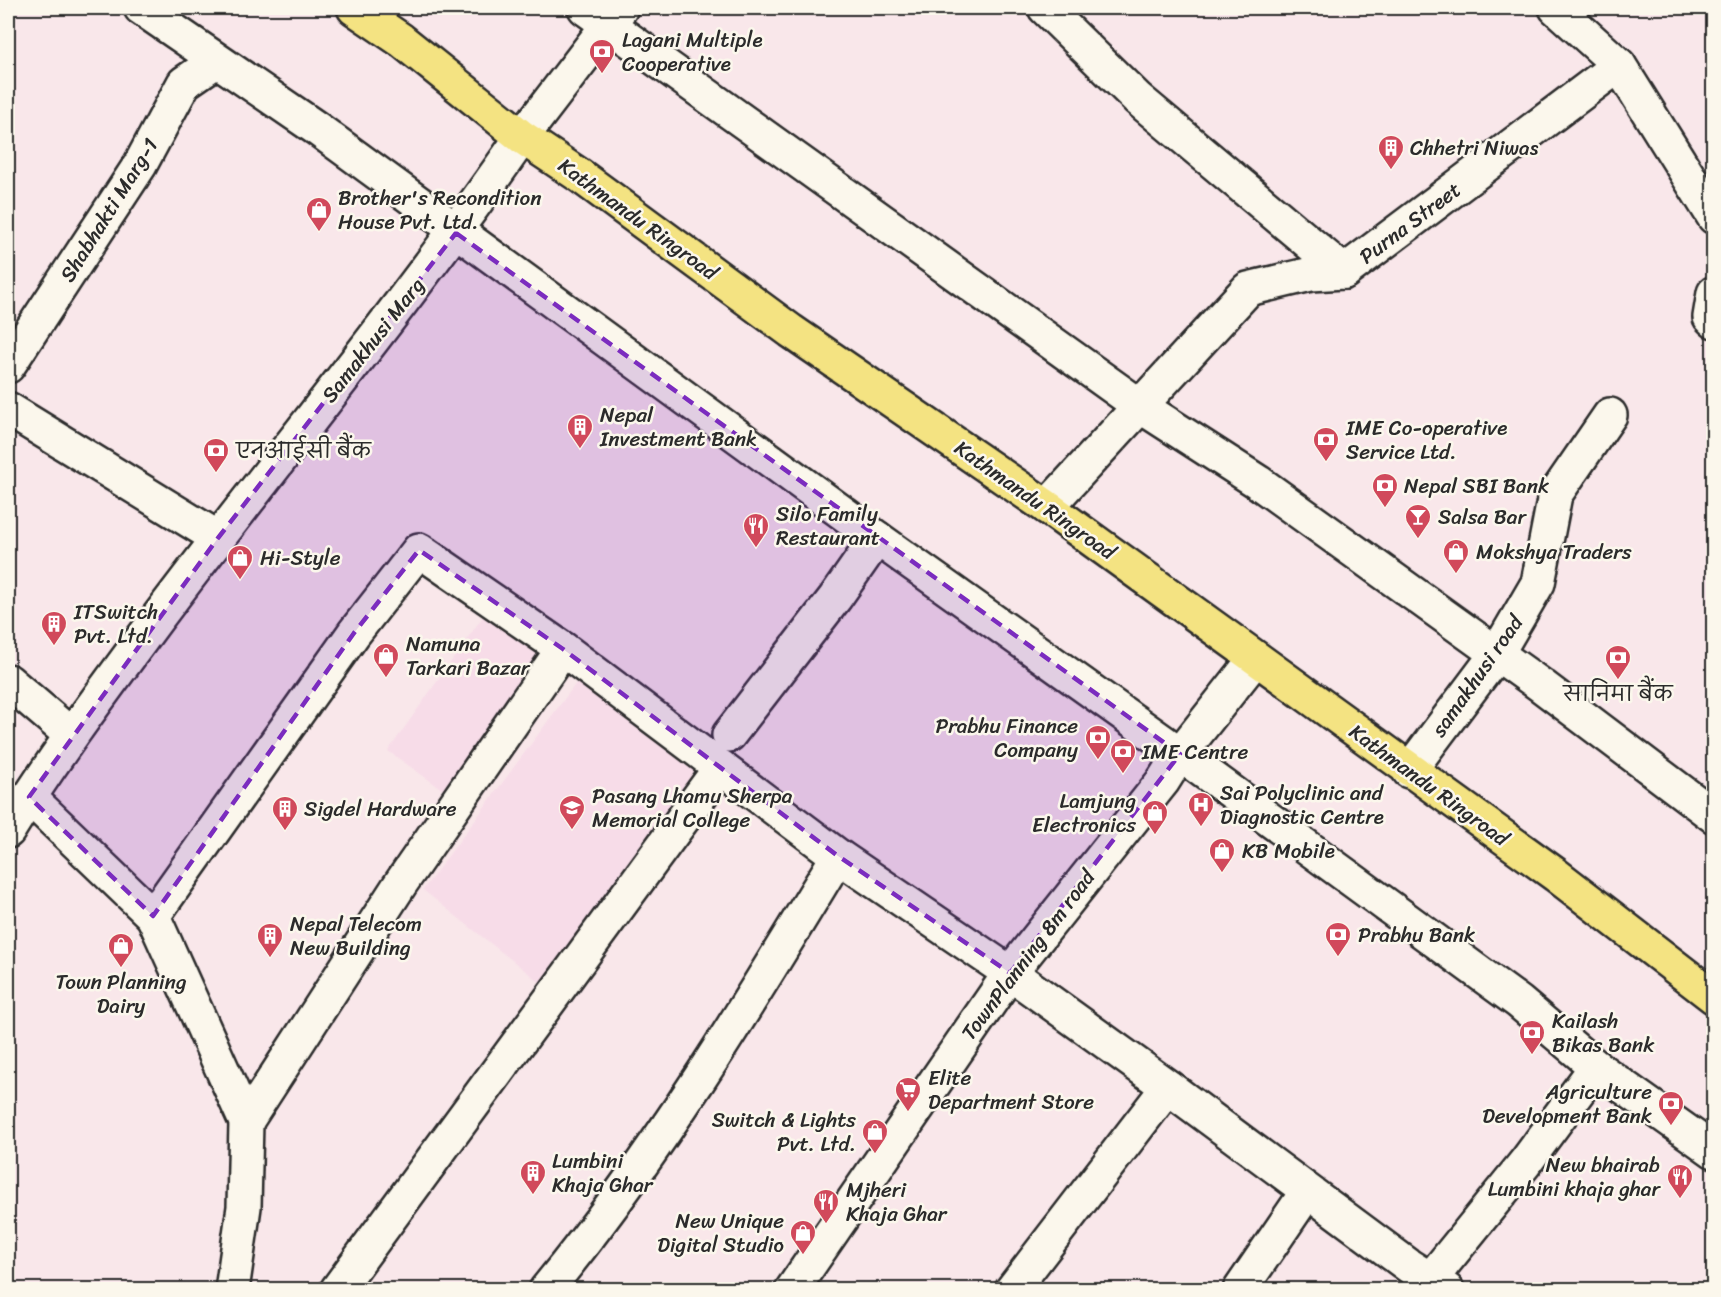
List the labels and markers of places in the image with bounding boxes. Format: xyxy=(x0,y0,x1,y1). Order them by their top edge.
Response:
place label: Lagani Multiple Cooperative xyxy=(622,21,763,83)
bank icon: Lagani Multiple Cooperative xyxy=(587,37,617,75)
place label: Chhetri Niwas xyxy=(1410,129,1539,167)
building icon: Chhetri Niwas xyxy=(1376,133,1406,171)
place label: Brother's Recondition House Pvt. Ltd. xyxy=(338,179,542,241)
shop icon: Brother's Recondition House Pvt. Ltd. xyxy=(304,195,334,233)
place label: Nepal Investment Bank xyxy=(599,396,757,458)
place label: IME Co-operative Service Ltd. xyxy=(1345,409,1507,471)
building icon: Nepal Investment Bank xyxy=(565,412,595,450)
bank icon: IME Co-operative Service Ltd. xyxy=(1311,425,1341,463)
place label: एनआईसी बैंक xyxy=(235,432,373,470)
bank icon: एनआईसी बैंक xyxy=(201,436,231,474)
place label: Nepal SBI Bank xyxy=(1404,467,1549,505)
bank icon: Nepal SBI Bank xyxy=(1370,471,1400,509)
place label: Silo Family Restaurant xyxy=(776,495,880,557)
place label: Salsa Bar xyxy=(1438,498,1527,536)
bar icon: Salsa Bar xyxy=(1403,502,1433,540)
restaurant icon: Silo Family Restaurant xyxy=(741,511,771,549)
place label: Mokshya Traders xyxy=(1476,533,1632,571)
shop icon: Mokshya Traders xyxy=(1441,537,1471,575)
place label: Hi-Style xyxy=(260,539,341,577)
shop icon: Hi-Style xyxy=(225,543,255,581)
place label: ITSwitch Pvt. Ltd. xyxy=(73,593,158,655)
building icon: ITSwitch Pvt. Ltd. xyxy=(39,609,69,647)
place label: Namuna Tarkari Bazar xyxy=(406,625,531,687)
shop icon: Namuna Tarkari Bazar xyxy=(371,641,401,679)
bank icon: सानिमा बैंक xyxy=(1603,643,1633,681)
place label: सानिमा बैंक xyxy=(1562,675,1675,713)
place label: Prabhu Finance Company xyxy=(935,707,1078,769)
bank icon: Prabhu Finance Company xyxy=(1083,723,1113,761)
place label: IME Centre xyxy=(1141,733,1249,771)
bank icon: IME Centre xyxy=(1108,737,1138,775)
place label: Sai Polyclinic and Diagnostic Centre xyxy=(1220,774,1385,836)
place label: Pasang Lhamu Sherpa Memorial College xyxy=(592,777,793,839)
place label: Lamjung Electronics xyxy=(1032,782,1136,844)
place label: Sigdel Hardware xyxy=(304,790,457,828)
hospital icon: Sai Polyclinic and Diagnostic Centre xyxy=(1186,790,1216,828)
school or university icon: Pasang Lhamu Sherpa Memorial College xyxy=(557,793,587,831)
building icon: Sigdel Hardware xyxy=(270,794,300,832)
shop icon: Lamjung Electronics xyxy=(1140,798,1170,836)
place label: KB Mobile xyxy=(1242,832,1335,870)
shop icon: KB Mobile xyxy=(1207,836,1237,874)
place label: Nepal Telecom New Building xyxy=(290,905,422,967)
place label: Prabhu Bank xyxy=(1358,916,1475,954)
bank icon: Prabhu Bank xyxy=(1323,920,1353,958)
building icon: Nepal Telecom New Building xyxy=(255,921,285,959)
shop icon: Town Planning Dairy xyxy=(106,931,136,969)
place label: Town Planning Dairy xyxy=(55,963,187,1025)
place label: Kailash Bikas Bank xyxy=(1552,1002,1655,1064)
bank icon: Kailash Bikas Bank xyxy=(1517,1018,1547,1056)
place label: Elite Department Store xyxy=(928,1059,1094,1121)
place label: Agriculture Development Bank xyxy=(1482,1073,1652,1135)
supermarket icon: Elite Department Store xyxy=(893,1075,923,1113)
bank icon: Agriculture Development Bank xyxy=(1656,1089,1686,1127)
place label: Switch & Lights Pvt. Ltd. xyxy=(712,1101,856,1163)
shop icon: Switch & Lights Pvt. Ltd. xyxy=(860,1117,890,1155)
place label: Lumbini Khaja Ghar xyxy=(552,1142,654,1204)
place label: New bhairab Lumbini khaja ghar xyxy=(1488,1146,1661,1208)
building icon: Lumbini Khaja Ghar xyxy=(518,1158,548,1196)
restaurant icon: New bhairab Lumbini khaja ghar xyxy=(1665,1162,1695,1200)
place label: Mjheri Khaja Ghar xyxy=(846,1171,948,1233)
restaurant icon: Mjheri Khaja Ghar xyxy=(811,1187,841,1225)
place label: New Unique Digital Studio xyxy=(657,1202,784,1264)
shop icon: New Unique Digital Studio xyxy=(788,1218,818,1256)

